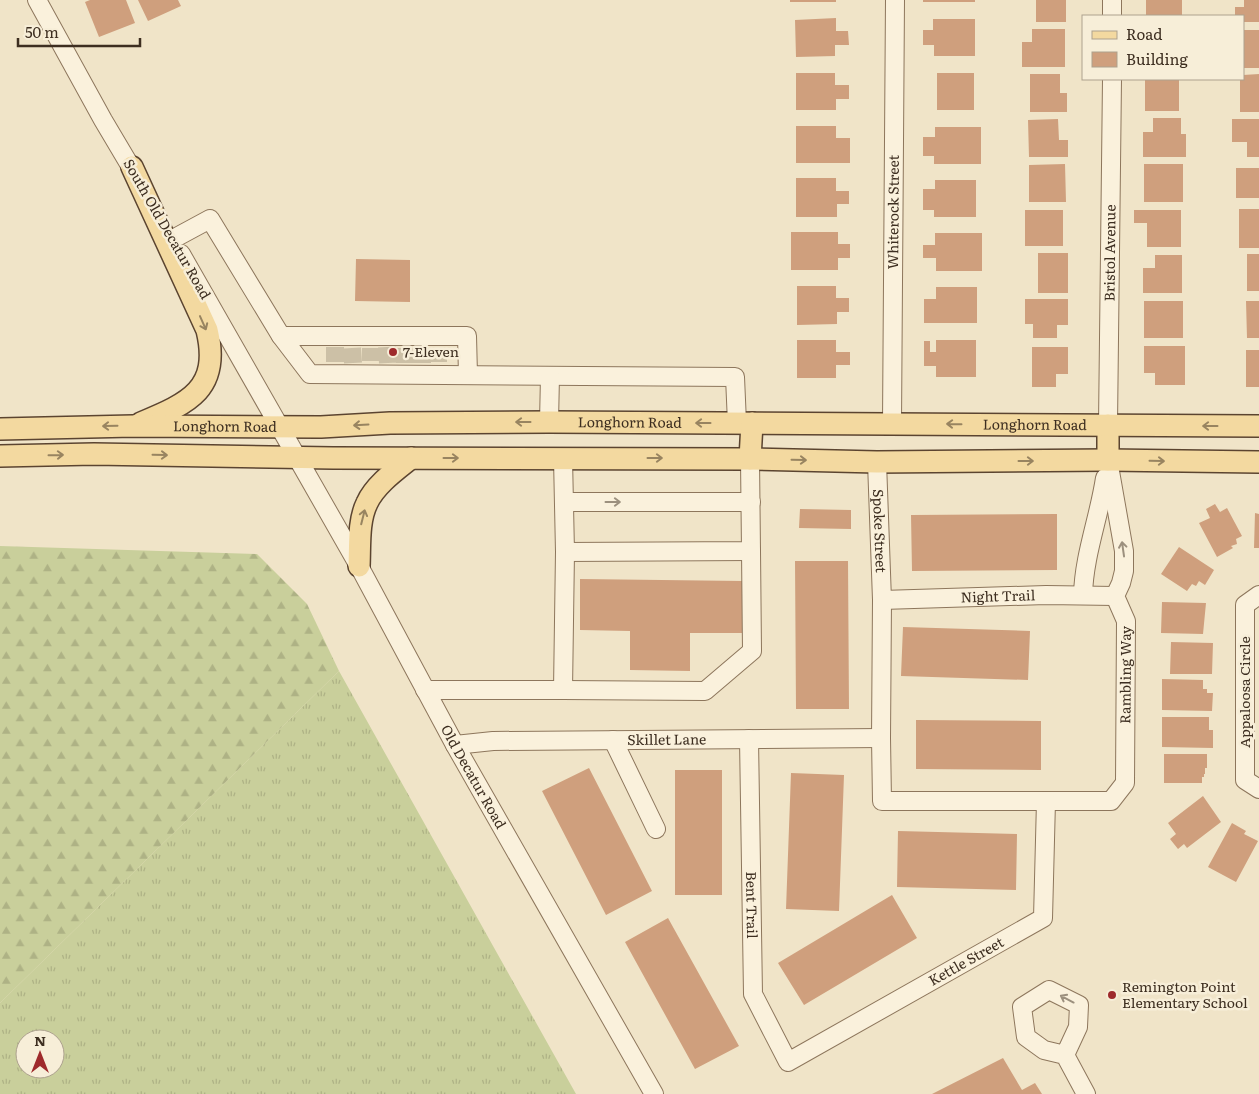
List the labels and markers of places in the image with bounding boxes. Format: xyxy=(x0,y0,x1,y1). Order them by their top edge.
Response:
place label: 7-Eleven xyxy=(403,341,459,361)
marker: 7-Eleven xyxy=(387,346,399,358)
place label: Remington Point Elementary School xyxy=(1122,976,1248,1012)
marker: Remington Point Elementary School xyxy=(1106,989,1118,1001)

